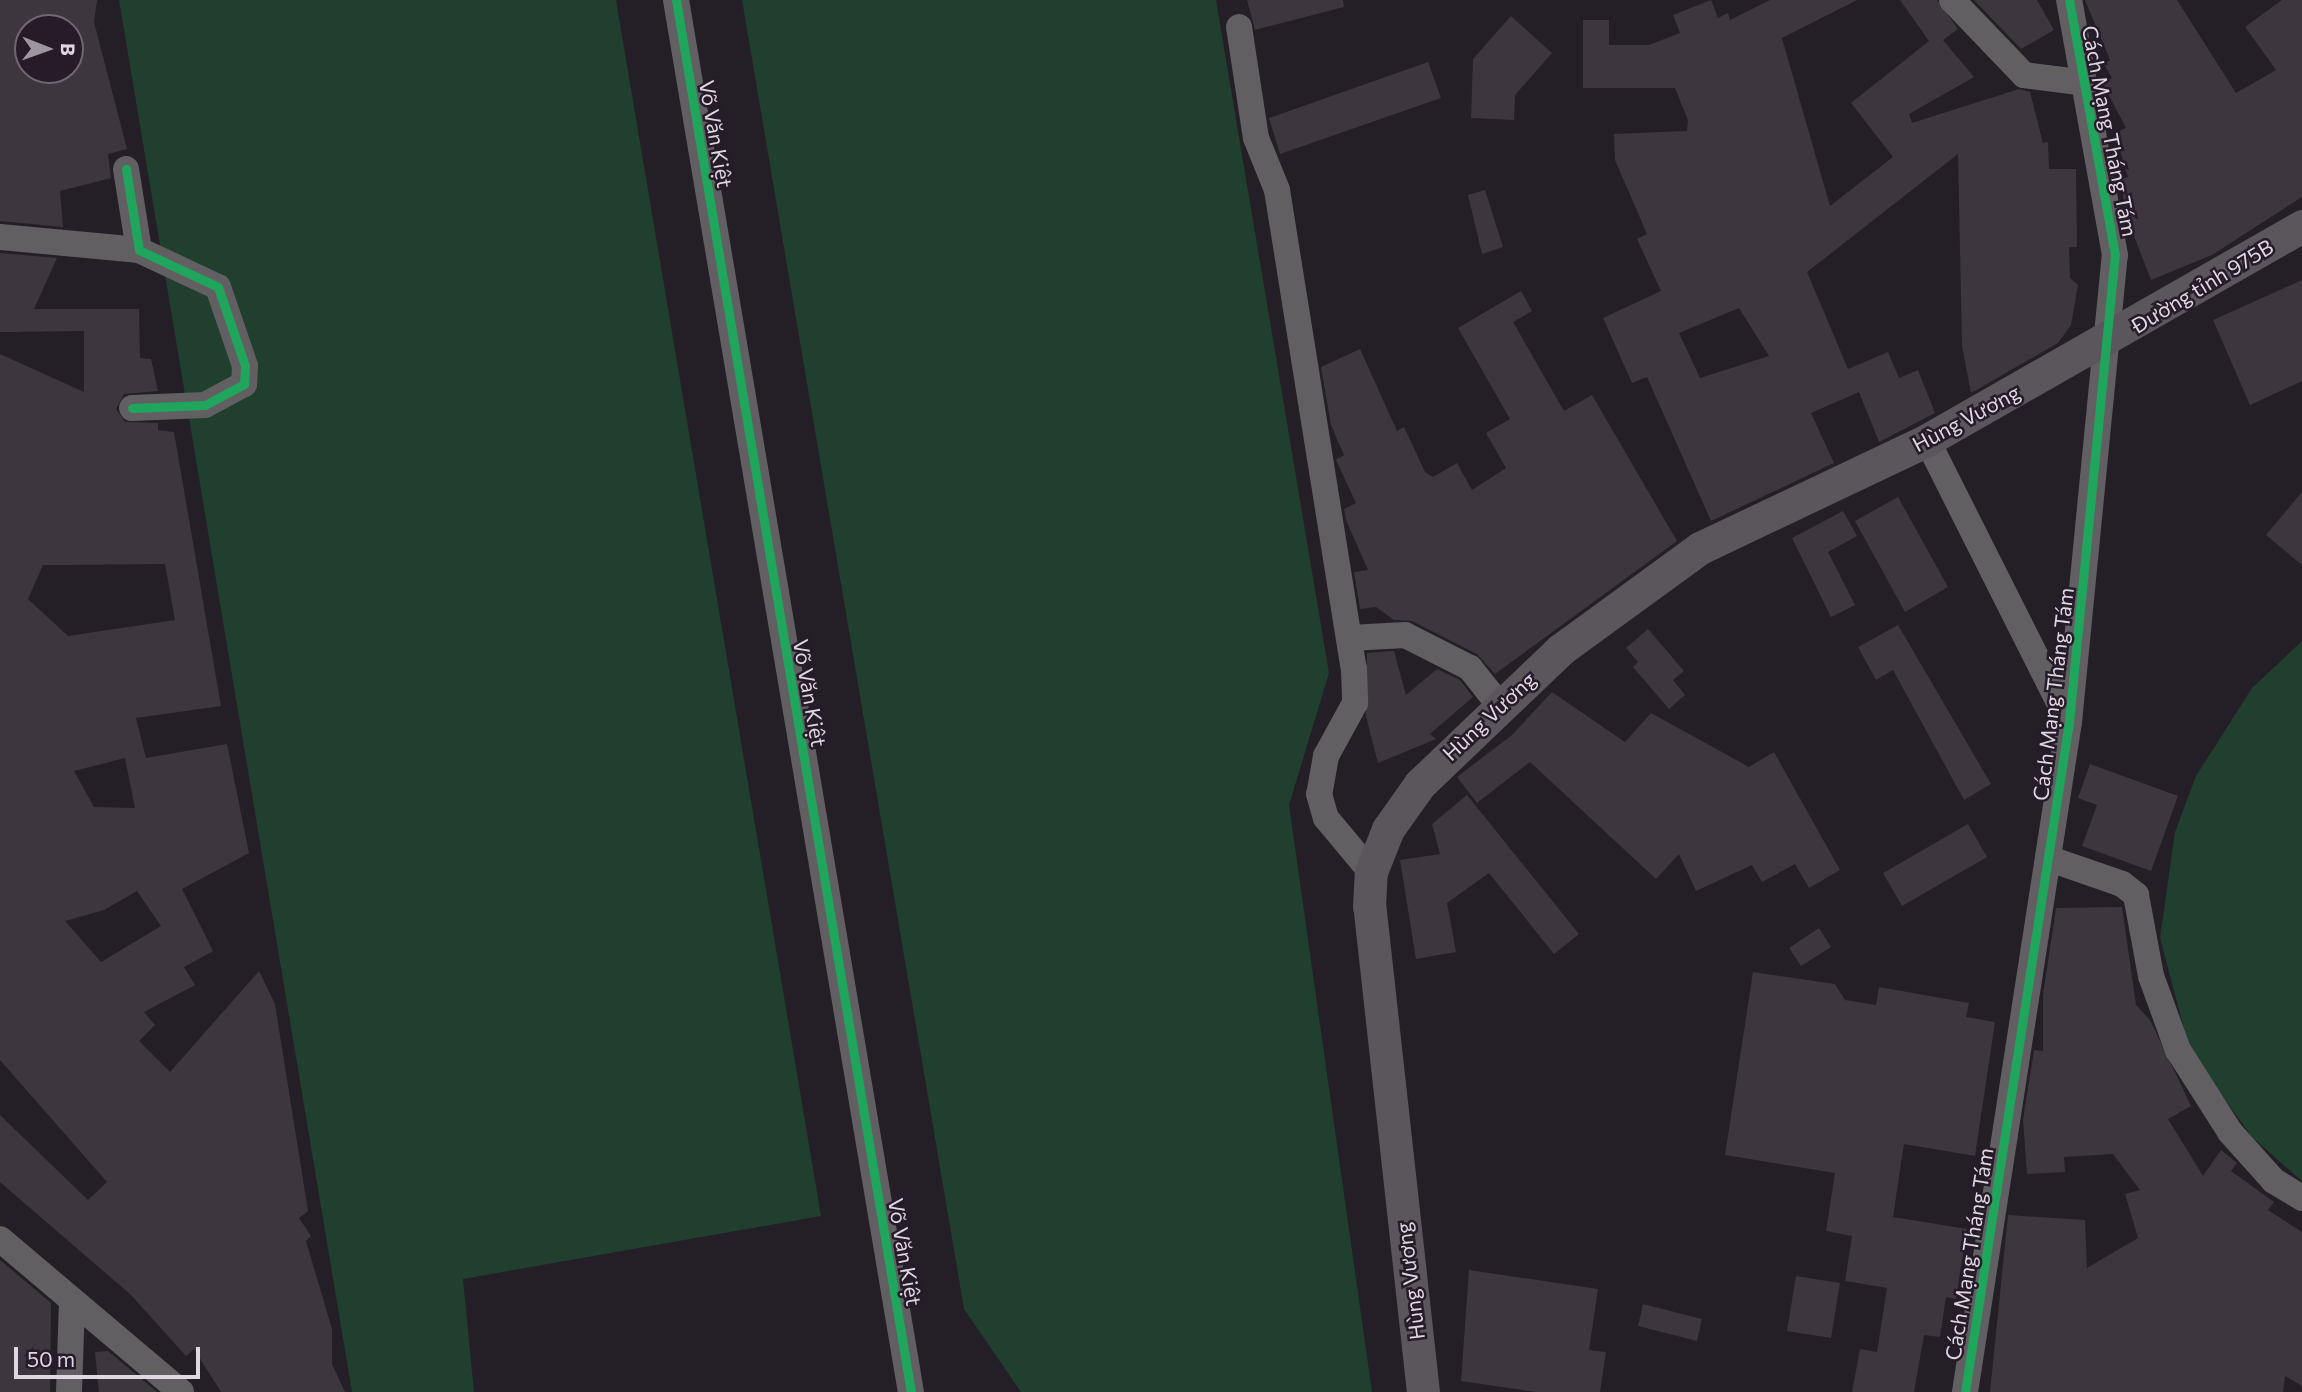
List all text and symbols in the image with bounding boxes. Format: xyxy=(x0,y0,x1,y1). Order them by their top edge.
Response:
north arrow xyxy=(14,14,84,84)
street label: Cách Mạng Tháng Tám xyxy=(2077,23,2143,239)
text: B xyxy=(57,43,80,56)
street label: Võ Văn Kiệt xyxy=(694,78,738,190)
street label: Đường tỉnh 975B xyxy=(2127,234,2277,338)
street label: Hùng Vương xyxy=(1908,379,2024,457)
street label: Cách Mạng Tháng Tám xyxy=(2027,586,2079,802)
street label: Võ Văn Kiệt xyxy=(788,637,832,749)
street label: Hùng Vương xyxy=(1437,666,1541,766)
street label: Cách Mạng Tháng Tám xyxy=(1940,1146,1998,1362)
street label: Võ Văn Kiệt xyxy=(883,1196,927,1308)
street label: Hùng Vương xyxy=(1390,1221,1430,1341)
scale bar xyxy=(18,1332,203,1376)
text: 50 m xyxy=(27,1346,75,1371)

